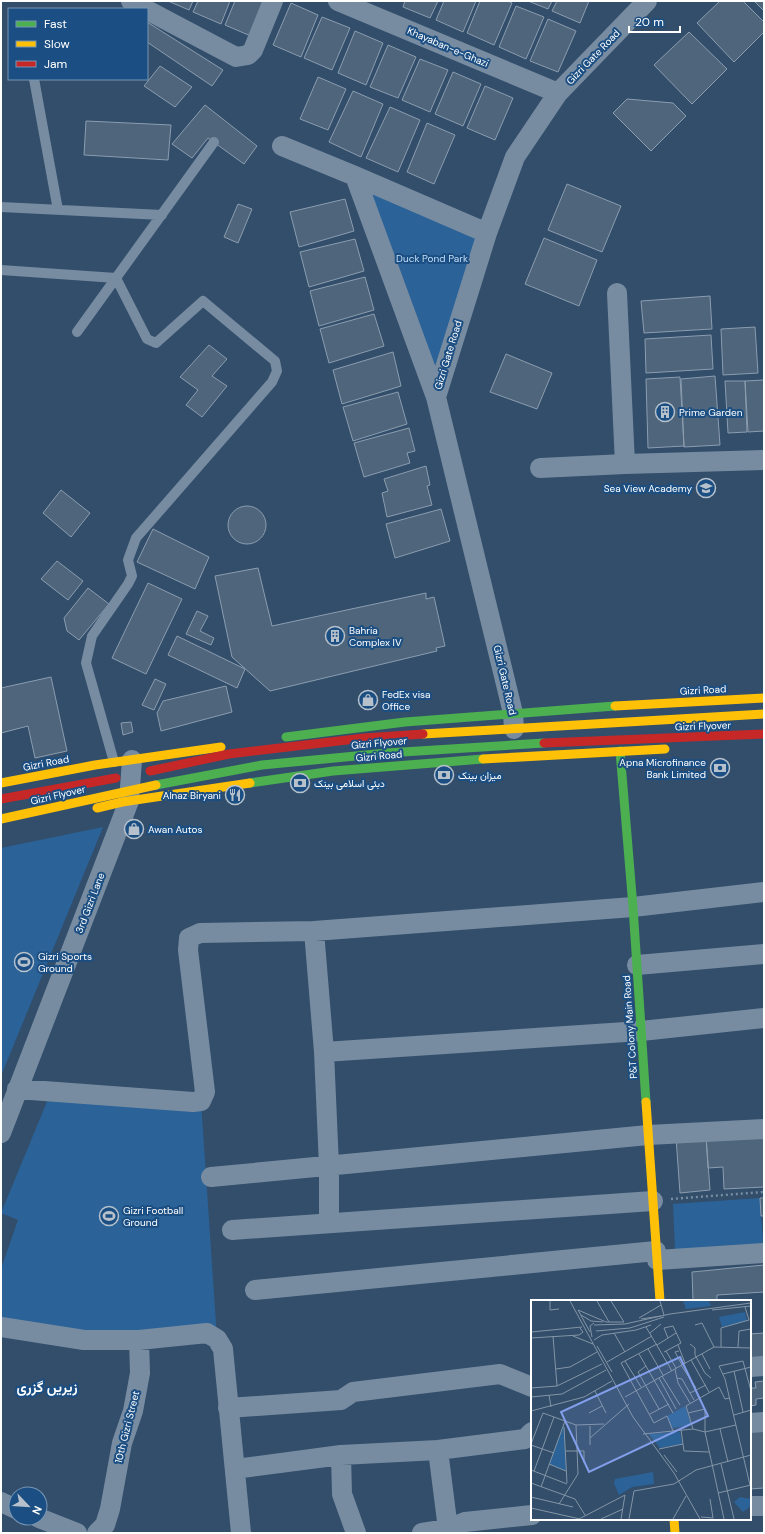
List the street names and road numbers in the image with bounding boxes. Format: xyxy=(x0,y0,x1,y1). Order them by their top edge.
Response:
street label: Khayaban-e-Ghazi xyxy=(405,24,491,70)
street label: Gizri Gate Road xyxy=(563,27,623,87)
street label: Gizri Gate Road xyxy=(431,319,465,391)
street label: Gizri Gate Road xyxy=(491,644,519,716)
street label: Gizri Road xyxy=(679,682,727,698)
street label: Gizri Flyover xyxy=(675,719,732,733)
street label: Gizri Flyover xyxy=(351,734,408,752)
street label: Gizri Road xyxy=(355,747,403,765)
street label: Gizri Road xyxy=(22,752,70,774)
street label: Gizri Flyover xyxy=(29,782,87,808)
street label: 3rd Gizri Lane xyxy=(72,871,108,935)
street label: P&T Colony Main Road xyxy=(620,975,640,1079)
street label: 10th Gizri Street xyxy=(112,1389,142,1464)

